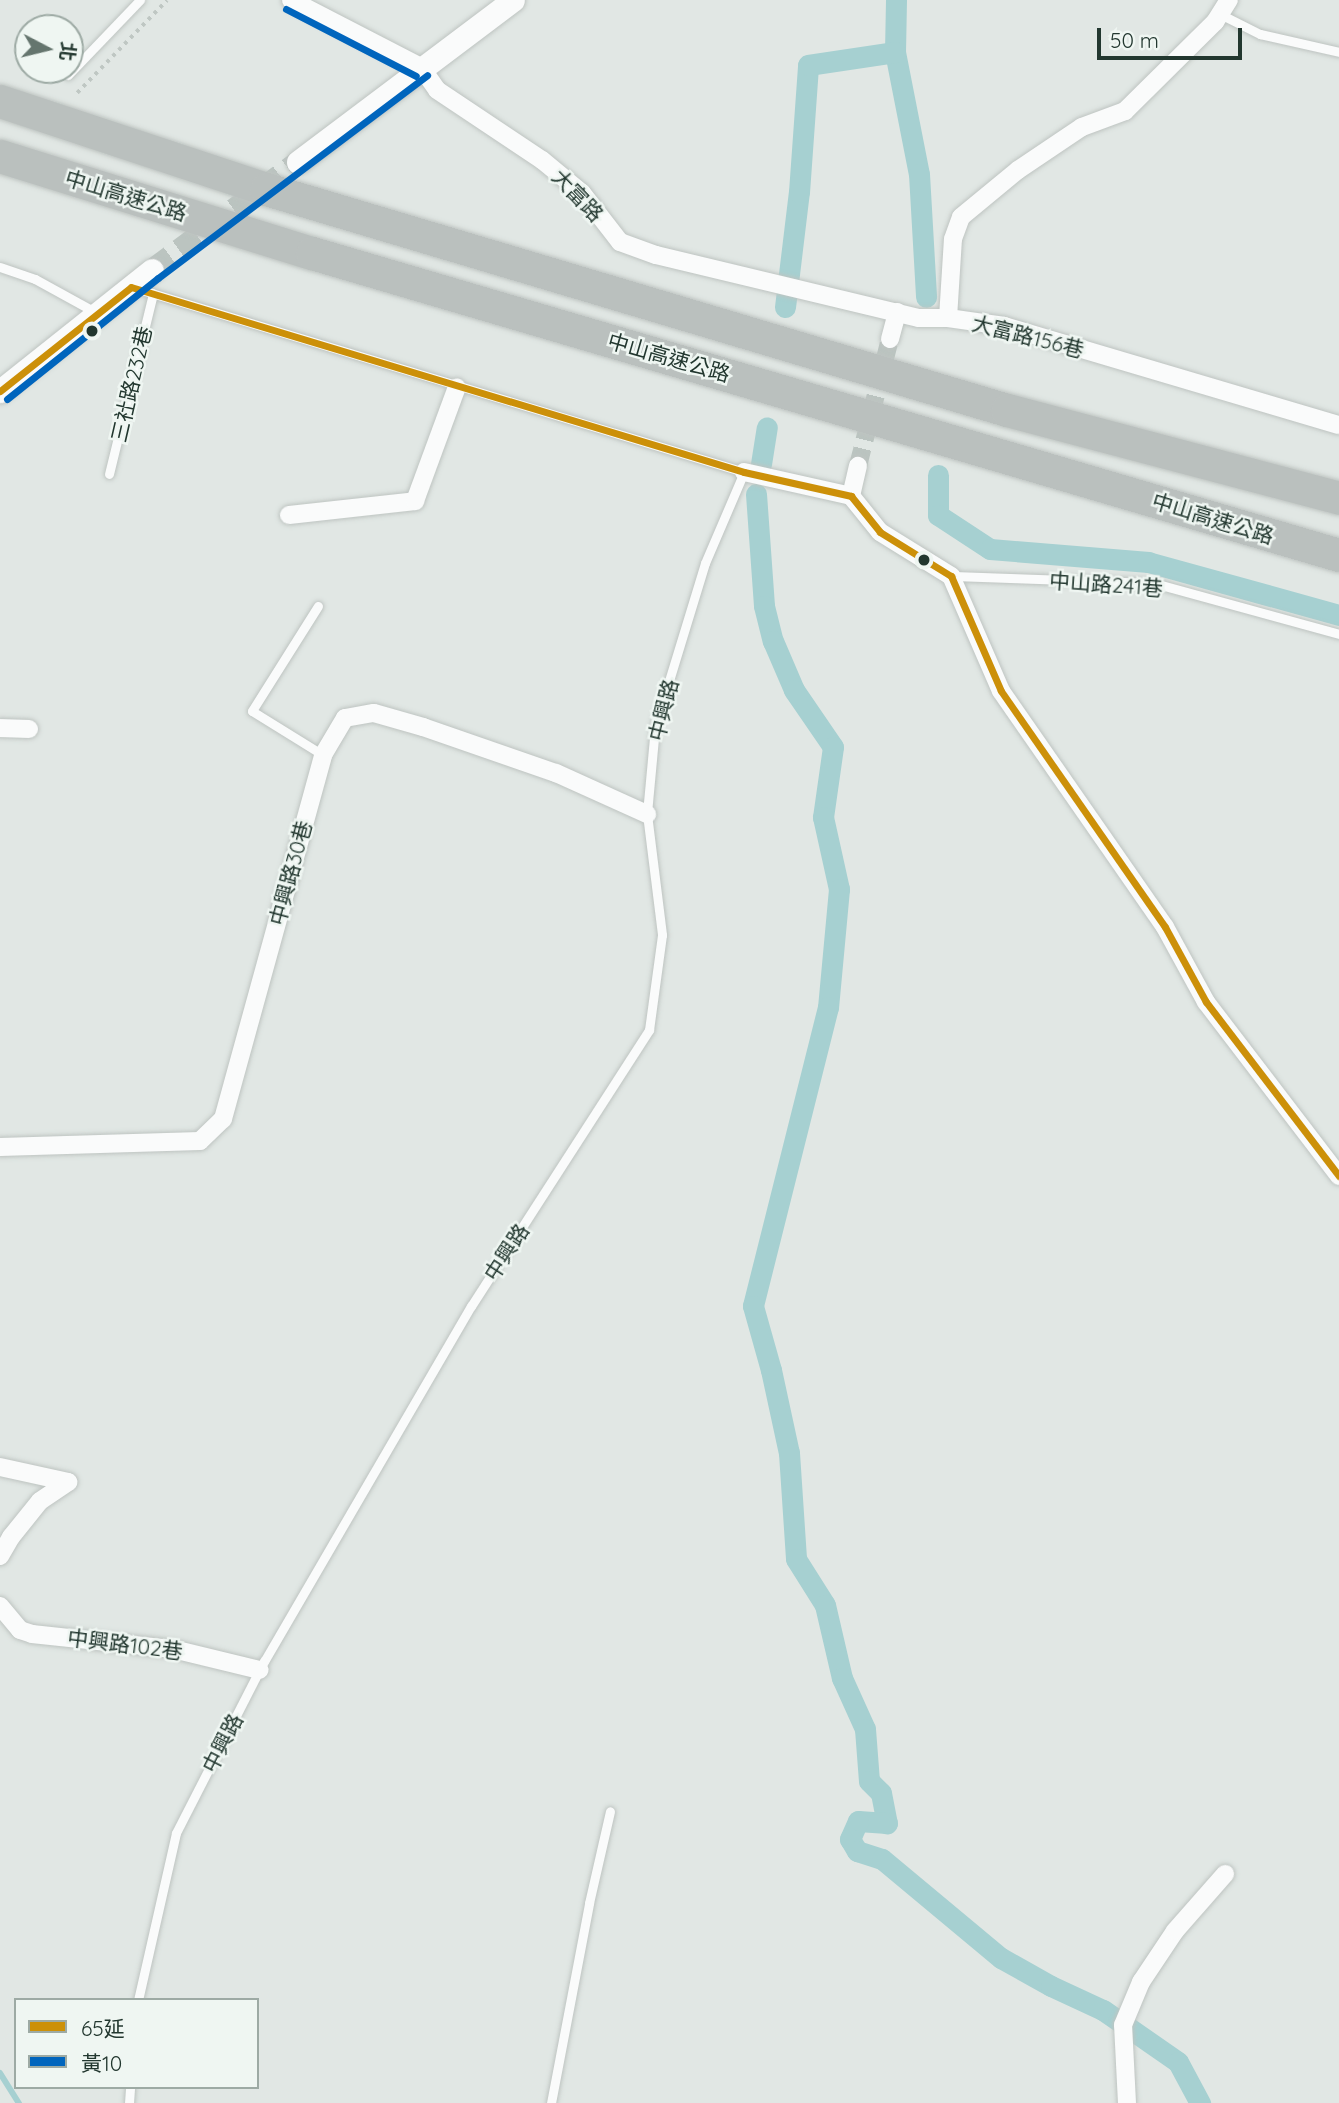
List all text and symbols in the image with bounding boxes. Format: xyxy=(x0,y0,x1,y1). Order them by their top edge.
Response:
north arrow xyxy=(14,14,84,84)
scale bar xyxy=(1101,14,1246,58)
text: 50 m xyxy=(1110,27,1159,53)
text: 北 xyxy=(55,40,81,62)
street label: 大富路 xyxy=(547,164,609,226)
street label: 中山高速公路 xyxy=(62,165,190,225)
street label: 大富路156巷 xyxy=(969,310,1087,362)
unlabelled marker xyxy=(85,324,99,338)
street label: 三社路232巷 xyxy=(105,324,157,444)
street label: 中山高速公路 xyxy=(605,328,733,386)
street label: 中山高速公路 xyxy=(1149,488,1277,548)
unlabelled marker xyxy=(917,553,931,567)
street label: 中山路241巷 xyxy=(1048,567,1164,601)
street label: 中興路 xyxy=(643,676,683,744)
street label: 中興路30巷 xyxy=(264,818,316,928)
street label: 中興路 xyxy=(478,1219,534,1285)
street label: 中興路102巷 xyxy=(66,1624,184,1664)
street label: 中興路 xyxy=(196,1709,248,1777)
legend xyxy=(14,1998,259,2089)
text: 65延 xyxy=(81,2015,125,2041)
text: 黃10 xyxy=(81,2050,122,2076)

